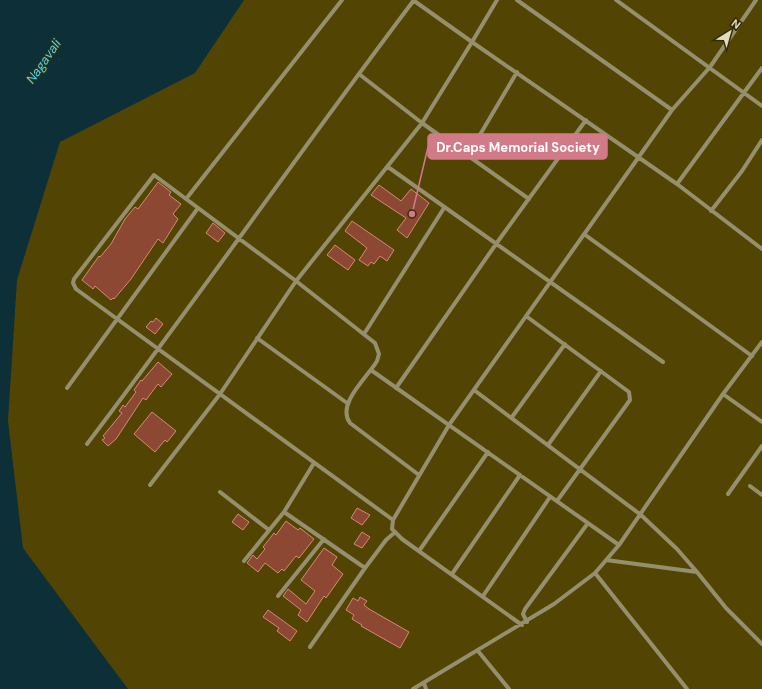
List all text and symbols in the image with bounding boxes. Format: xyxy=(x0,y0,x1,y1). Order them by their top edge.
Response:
north arrow xyxy=(710,12,750,52)
text: N xyxy=(729,16,743,32)
water label: Nagavali xyxy=(22,35,65,87)
callout: Dr.Caps Memorial Society xyxy=(428,134,607,159)
text: Dr.Caps Memorial Society xyxy=(436,139,600,156)

